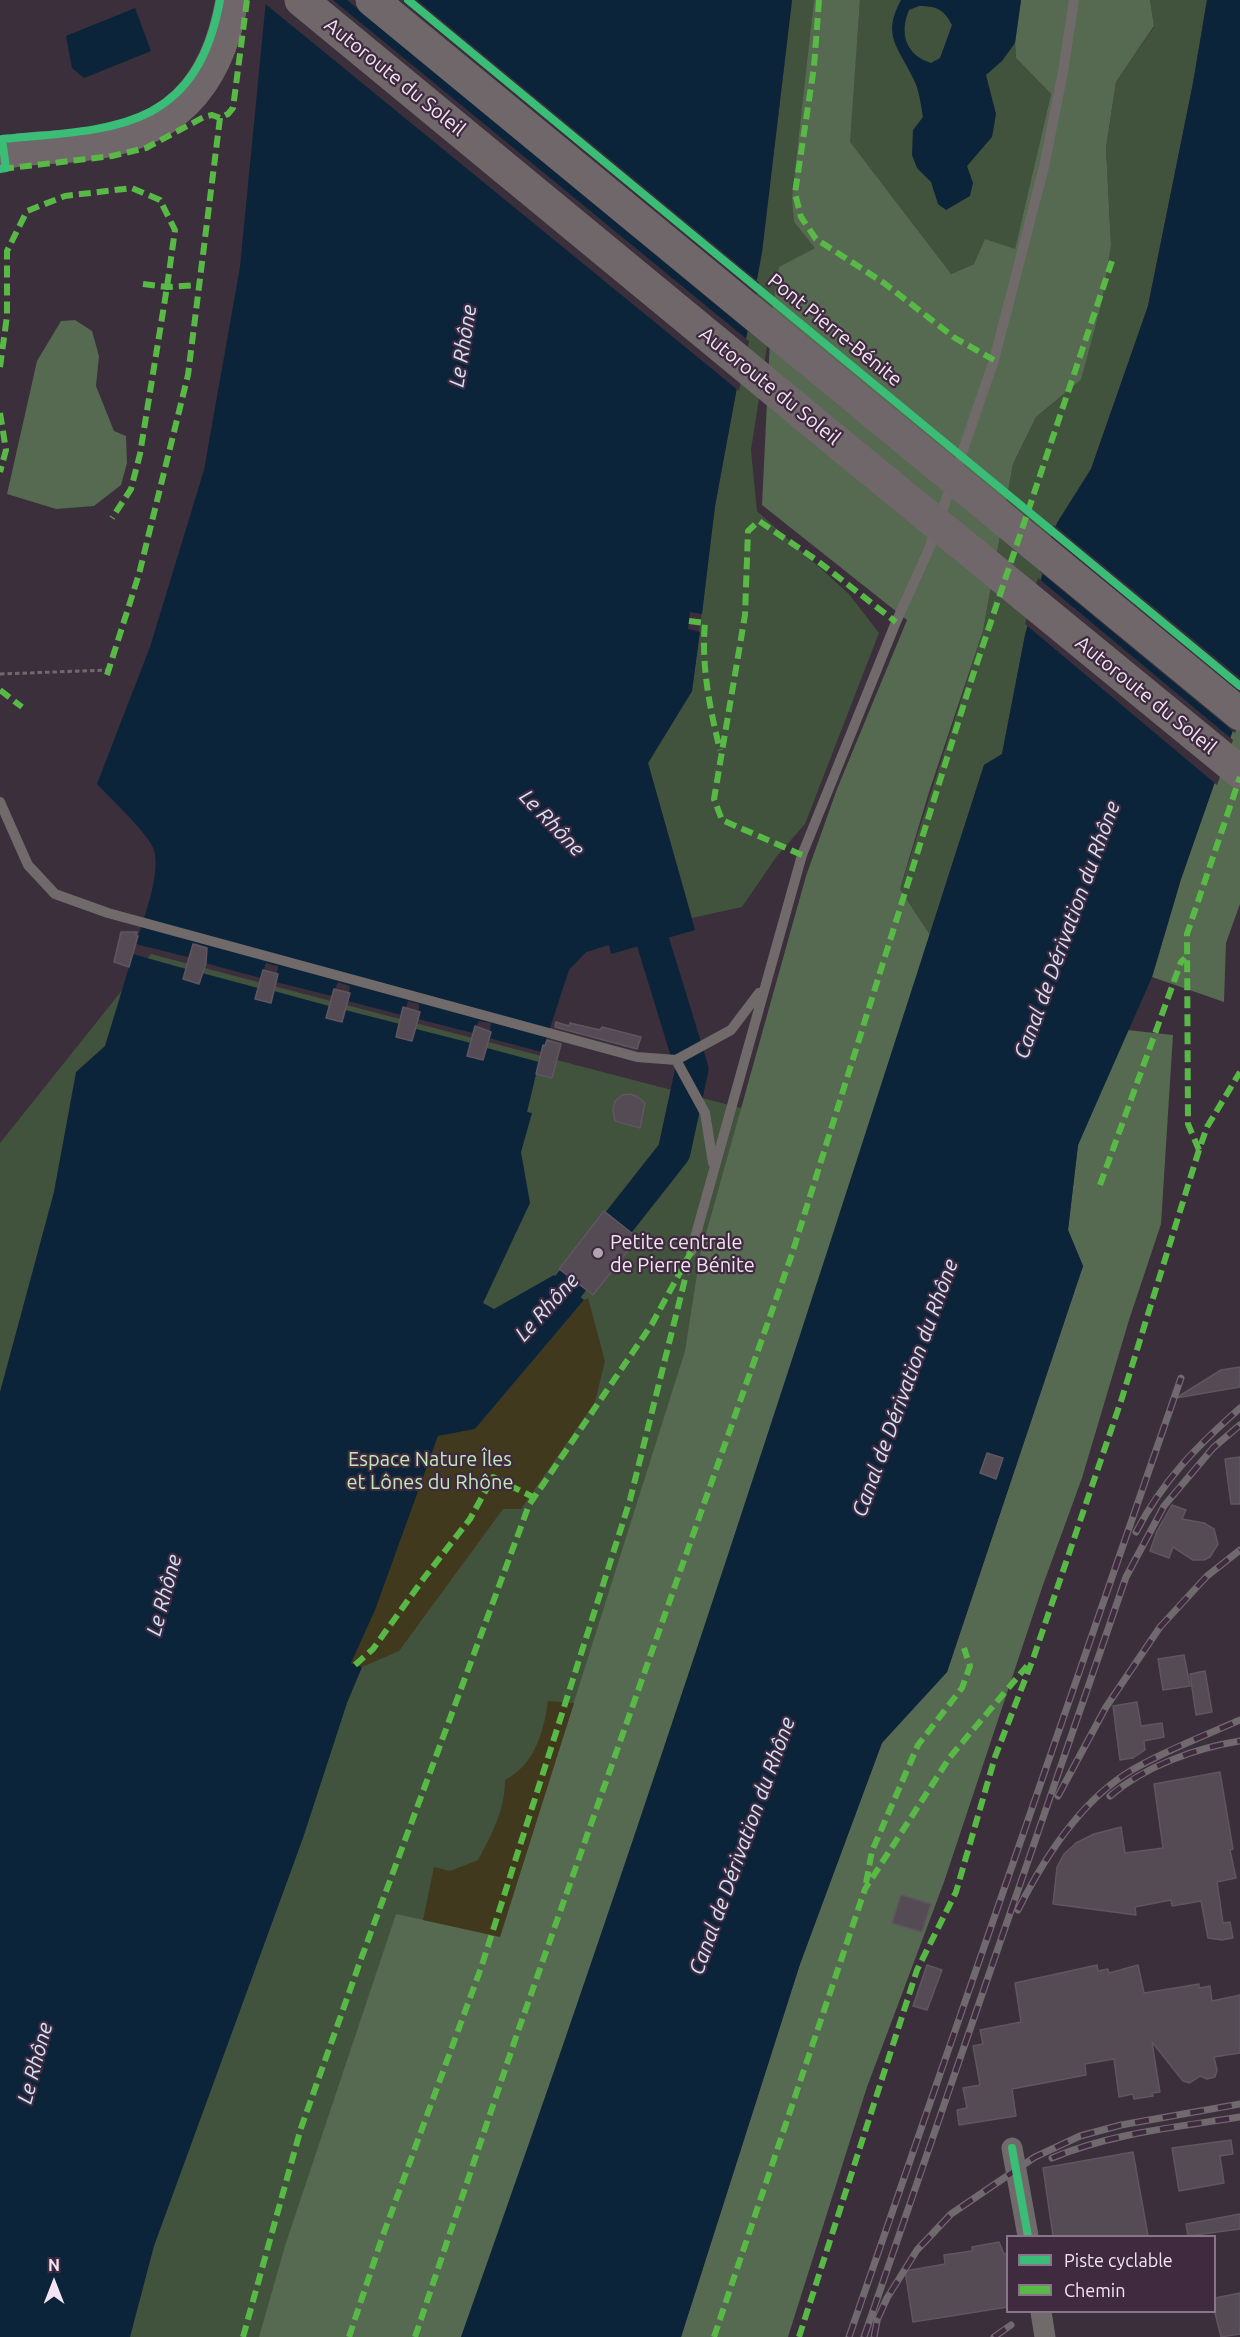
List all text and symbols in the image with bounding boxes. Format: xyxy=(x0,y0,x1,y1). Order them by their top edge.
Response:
street label: Autoroute du Soleil xyxy=(320,13,470,141)
street label: Pont Pierre-Bénite xyxy=(763,268,907,392)
water label: Le Rhône xyxy=(444,303,482,389)
street label: Autoroute du Soleil xyxy=(695,322,845,450)
street label: Autoroute du Soleil xyxy=(1071,631,1221,759)
water label: Le Rhône xyxy=(514,784,590,862)
water label: Canal de Dérivation du Rhône xyxy=(1009,798,1125,1062)
place label: Petite centrale de Pierre Bénite xyxy=(610,1230,755,1277)
marker: Petite centrale de Pierre Bénite xyxy=(591,1246,605,1260)
water label: Canal de Dérivation du Rhône xyxy=(847,1256,963,1520)
water label: Le Rhône xyxy=(510,1268,584,1346)
park label: Espace Nature Îles et Lônes du Rhône xyxy=(347,1447,513,1494)
water label: Le Rhône xyxy=(141,1552,187,1638)
water label: Canal de Dérivation du Rhône xyxy=(684,1714,800,1978)
water label: Le Rhône xyxy=(12,2020,58,2106)
legend xyxy=(1006,2235,1216,2313)
text: Piste cyclable xyxy=(1064,2250,1173,2270)
north arrow xyxy=(24,2253,84,2313)
text: N xyxy=(48,2256,60,2274)
text: Chemin xyxy=(1064,2280,1125,2300)

